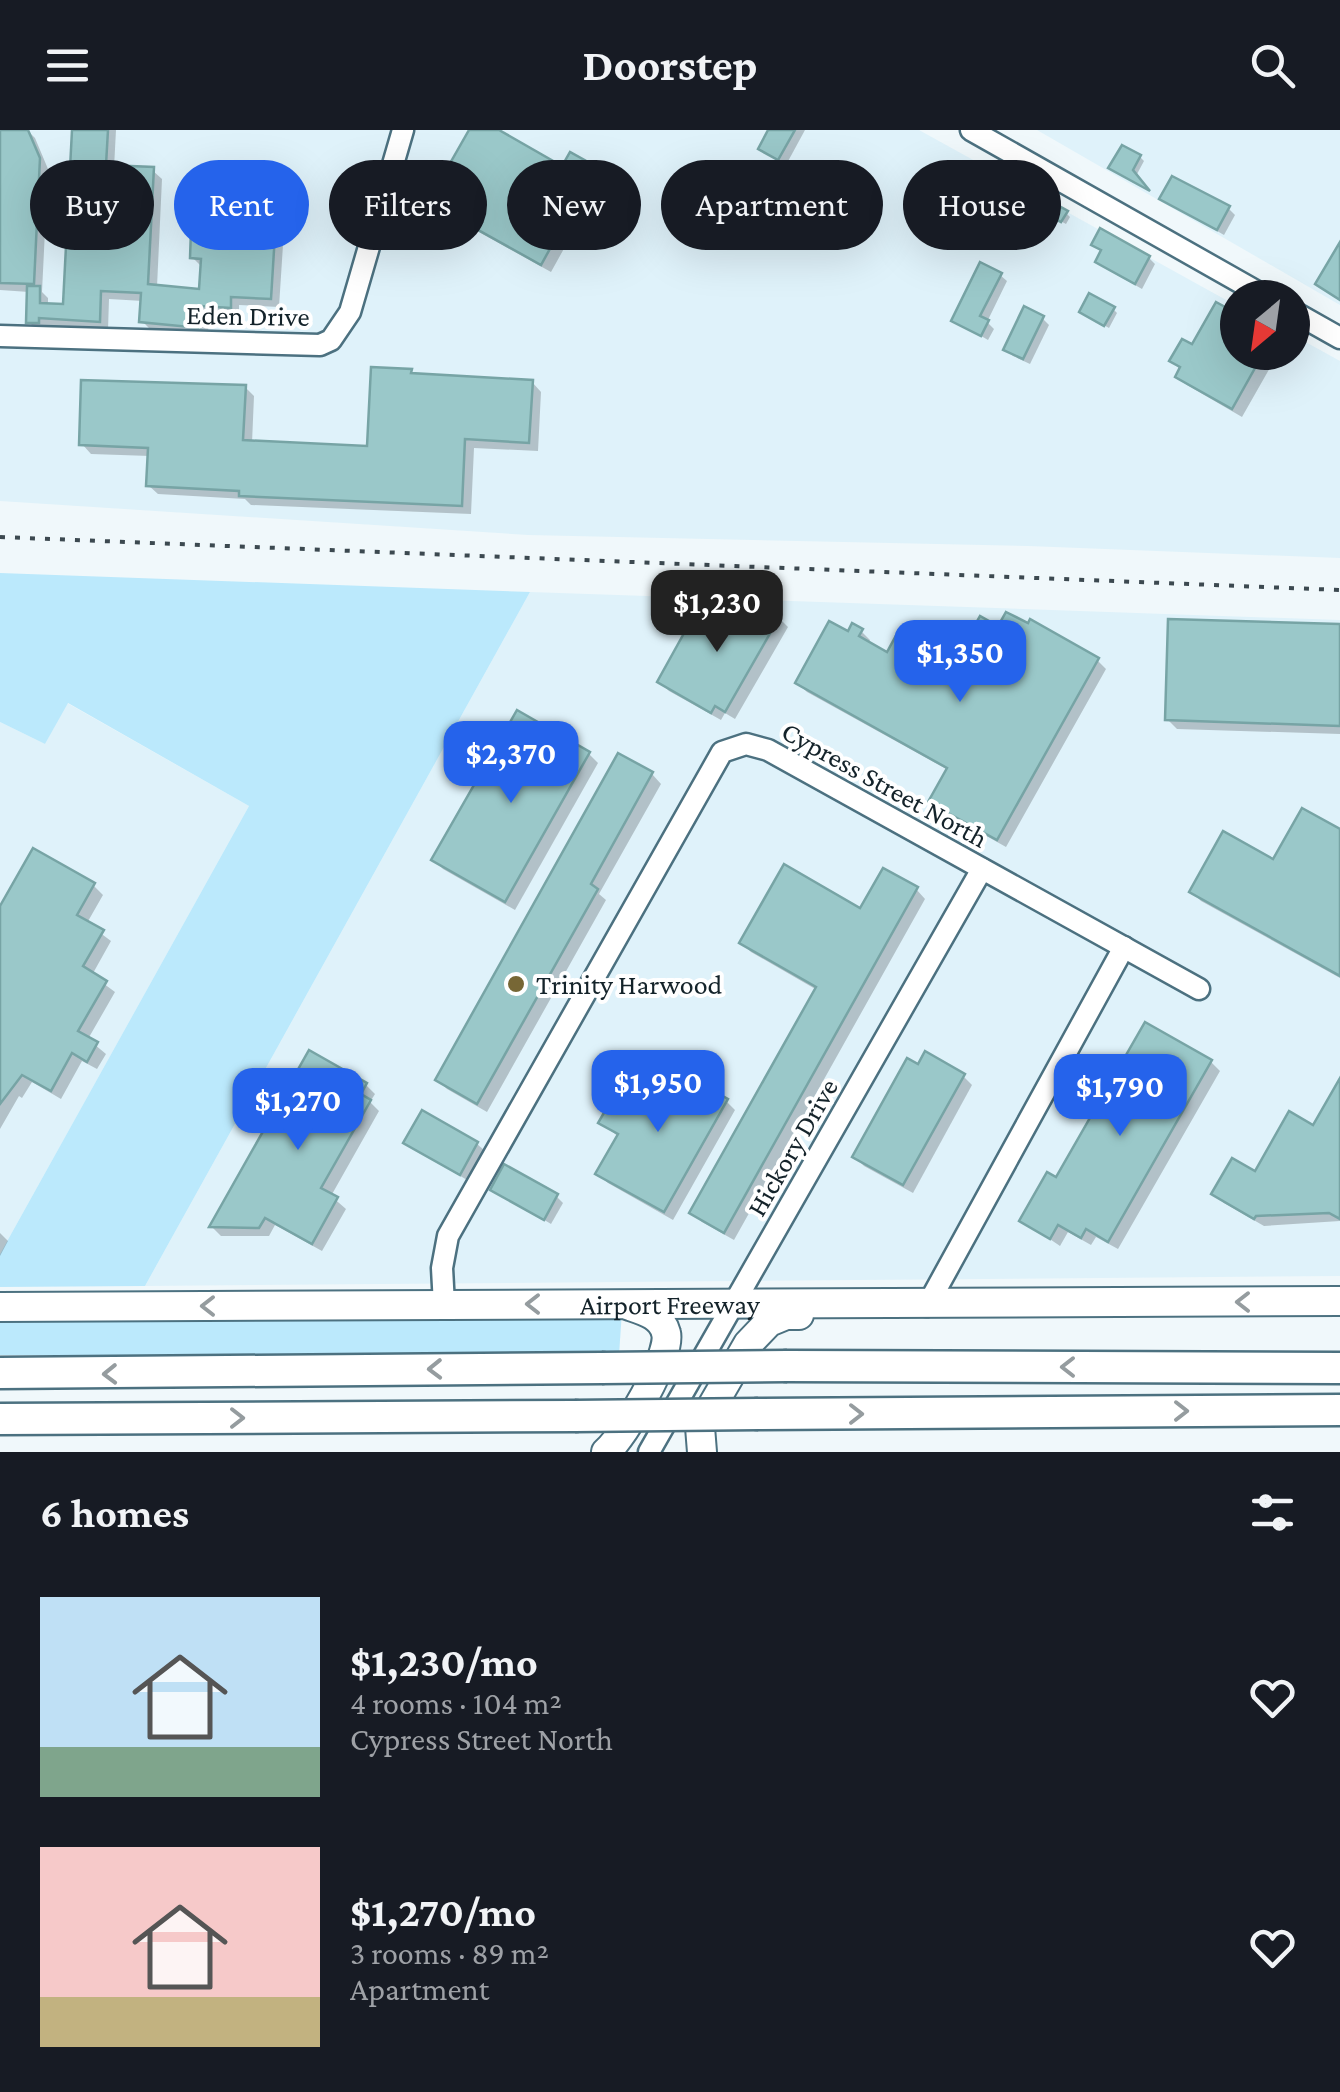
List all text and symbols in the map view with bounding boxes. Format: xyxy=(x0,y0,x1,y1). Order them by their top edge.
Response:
icon: menu xyxy=(40,38,95,93)
icon: search xyxy=(1245,38,1300,93)
text: Doorstep xyxy=(582,40,758,90)
chip: Buy xyxy=(30,160,154,250)
chip: Rent xyxy=(174,160,309,250)
chip: Filters xyxy=(329,160,487,250)
chip: New xyxy=(507,160,641,250)
chip: Apartment xyxy=(661,160,883,250)
chip: House xyxy=(903,160,1061,250)
north arrow xyxy=(1220,280,1310,370)
map controls xyxy=(1220,280,1310,370)
street label: Eden Drive xyxy=(186,299,310,332)
pin: $1,230 xyxy=(636,570,798,655)
text: $1,230 xyxy=(673,584,761,620)
pin: $1,350 xyxy=(879,620,1041,705)
text: $1,350 xyxy=(916,634,1004,670)
street label: Cypress Street North xyxy=(777,715,993,854)
pin: $2,370 xyxy=(430,721,592,806)
text: $2,370 xyxy=(466,735,556,771)
place label: Trinity Harwood xyxy=(536,969,723,1000)
marker: Trinity Harwood xyxy=(505,973,527,995)
pin: $1,950 xyxy=(577,1050,739,1135)
pin: $1,790 xyxy=(1039,1054,1201,1139)
text: $1,950 xyxy=(614,1064,702,1100)
pin: $1,270 xyxy=(217,1068,379,1153)
text: $1,790 xyxy=(1076,1068,1164,1104)
street label: Hickory Drive xyxy=(741,1073,844,1221)
text: $1,270 xyxy=(255,1082,341,1118)
street label: Airport Freeway xyxy=(580,1289,761,1320)
one-way arrow xyxy=(1234,1292,1250,1313)
one-way arrow xyxy=(524,1293,540,1315)
one-way arrow xyxy=(199,1295,214,1317)
one-way arrow xyxy=(1059,1356,1074,1378)
one-way arrow xyxy=(426,1359,442,1380)
one-way arrow xyxy=(102,1363,118,1384)
one-way arrow xyxy=(1174,1400,1189,1422)
one-way arrow xyxy=(848,1403,864,1424)
one-way arrow xyxy=(230,1407,246,1429)
icon: filters xyxy=(1245,1485,1300,1540)
text: 6 homes xyxy=(40,1489,189,1536)
icon: home xyxy=(120,1637,240,1757)
text: $1,230/mo xyxy=(350,1638,538,1685)
icon: heart xyxy=(1245,1670,1300,1725)
text: 4 rooms · 104 m² xyxy=(350,1685,562,1721)
text: Cypress Street North xyxy=(350,1721,613,1757)
icon: home xyxy=(120,1887,240,2007)
text: $1,270/mo xyxy=(350,1888,536,1935)
icon: heart xyxy=(1245,1920,1300,1975)
text: 3 rooms · 89 m² xyxy=(350,1935,549,1971)
text: Apartment xyxy=(350,1971,489,2007)

